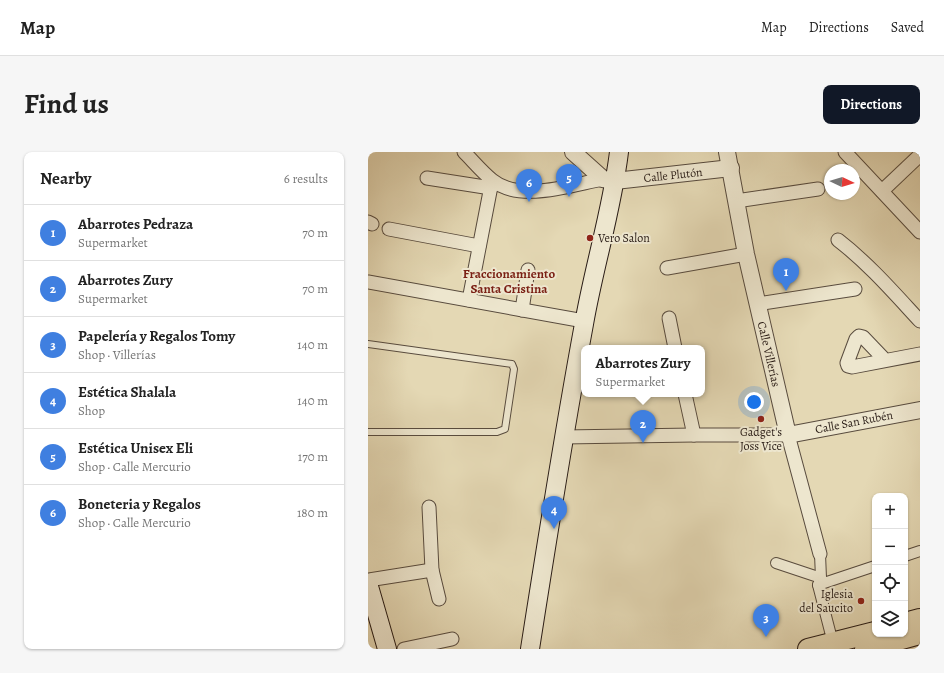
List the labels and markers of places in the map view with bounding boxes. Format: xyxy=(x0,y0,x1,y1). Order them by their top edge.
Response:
pin: 5 xyxy=(556,164,582,197)
pin: 6 xyxy=(516,169,542,202)
place label: Vero Salon xyxy=(597,230,650,246)
marker: Vero Salon xyxy=(585,233,595,243)
pin: 1 xyxy=(773,258,799,291)
pin: 2 xyxy=(630,410,656,443)
marker: Gadget's Joss Vice xyxy=(756,414,766,424)
place label: Gadget's Joss Vice xyxy=(740,424,782,454)
pin: 4 xyxy=(541,496,567,529)
place label: Iglesia del Saucito xyxy=(799,586,853,616)
marker: Iglesia del Saucito xyxy=(856,596,866,606)
pin: 3 xyxy=(753,604,779,637)

